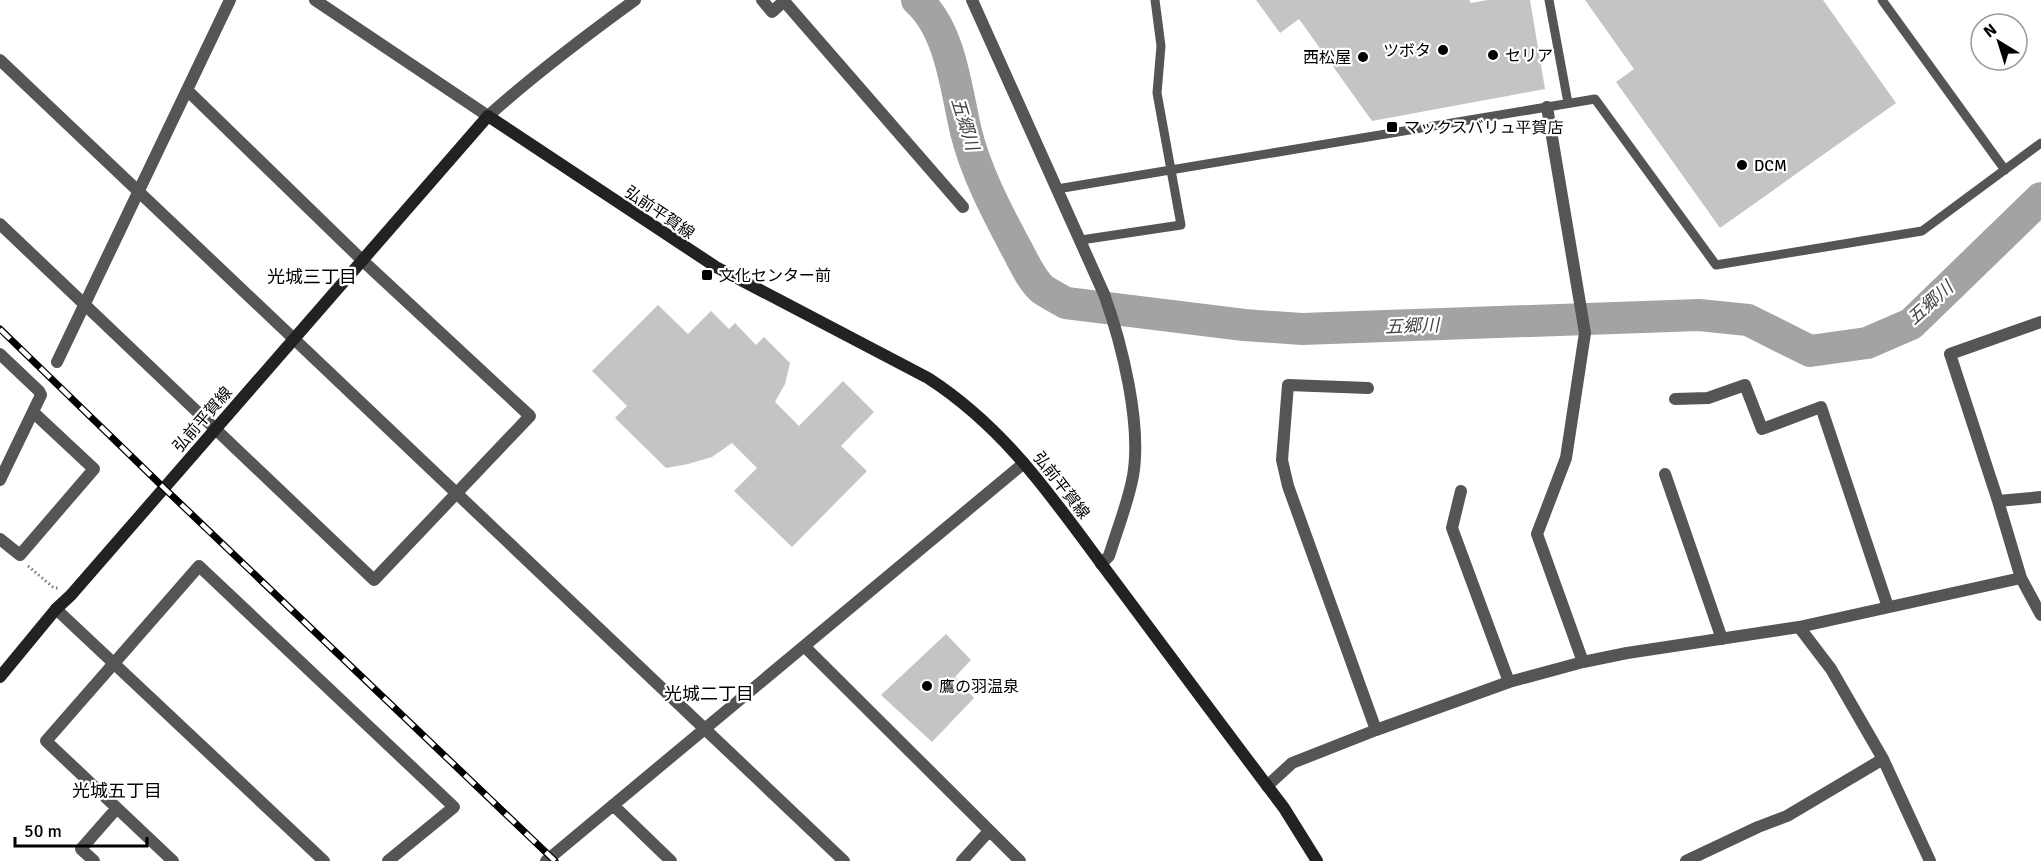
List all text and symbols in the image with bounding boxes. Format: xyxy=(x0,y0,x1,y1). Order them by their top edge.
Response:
north arrow xyxy=(1969,12,2029,72)
text: N xyxy=(1980,20,2001,42)
place label: ツボタ xyxy=(1383,41,1431,61)
marker: ツボタ xyxy=(1436,43,1450,57)
place label: セリア xyxy=(1505,46,1553,66)
place label: 西松屋 xyxy=(1303,48,1351,68)
marker: セリア xyxy=(1486,48,1500,62)
marker: 西松屋 xyxy=(1356,50,1370,64)
water label: 五郷川 xyxy=(947,95,984,155)
place label: マックスバリュ平賀店 xyxy=(1404,118,1564,138)
marker: マックスバリュ平賀店 xyxy=(1385,120,1399,134)
place label: DCM xyxy=(1754,156,1787,176)
marker: DCM xyxy=(1735,158,1749,172)
street label: 弘前平賀線 xyxy=(621,182,698,243)
district label: 光城三丁目 xyxy=(267,266,357,288)
place label: 文化センター前 xyxy=(719,266,831,286)
marker: 文化センター前 xyxy=(700,268,714,282)
water label: 五郷川 xyxy=(1903,275,1959,329)
water label: 五郷川 xyxy=(1385,314,1441,338)
street label: 弘前平賀線 xyxy=(169,383,237,456)
street label: 弘前平賀線 xyxy=(1029,448,1094,523)
place label: 鷹の羽温泉 xyxy=(939,677,1019,697)
marker: 鷹の羽温泉 xyxy=(920,679,934,693)
district label: 光城二丁目 xyxy=(664,683,754,705)
district label: 光城五丁目 xyxy=(72,780,162,802)
scale bar xyxy=(15,810,147,848)
text: 50 m xyxy=(24,820,62,842)

